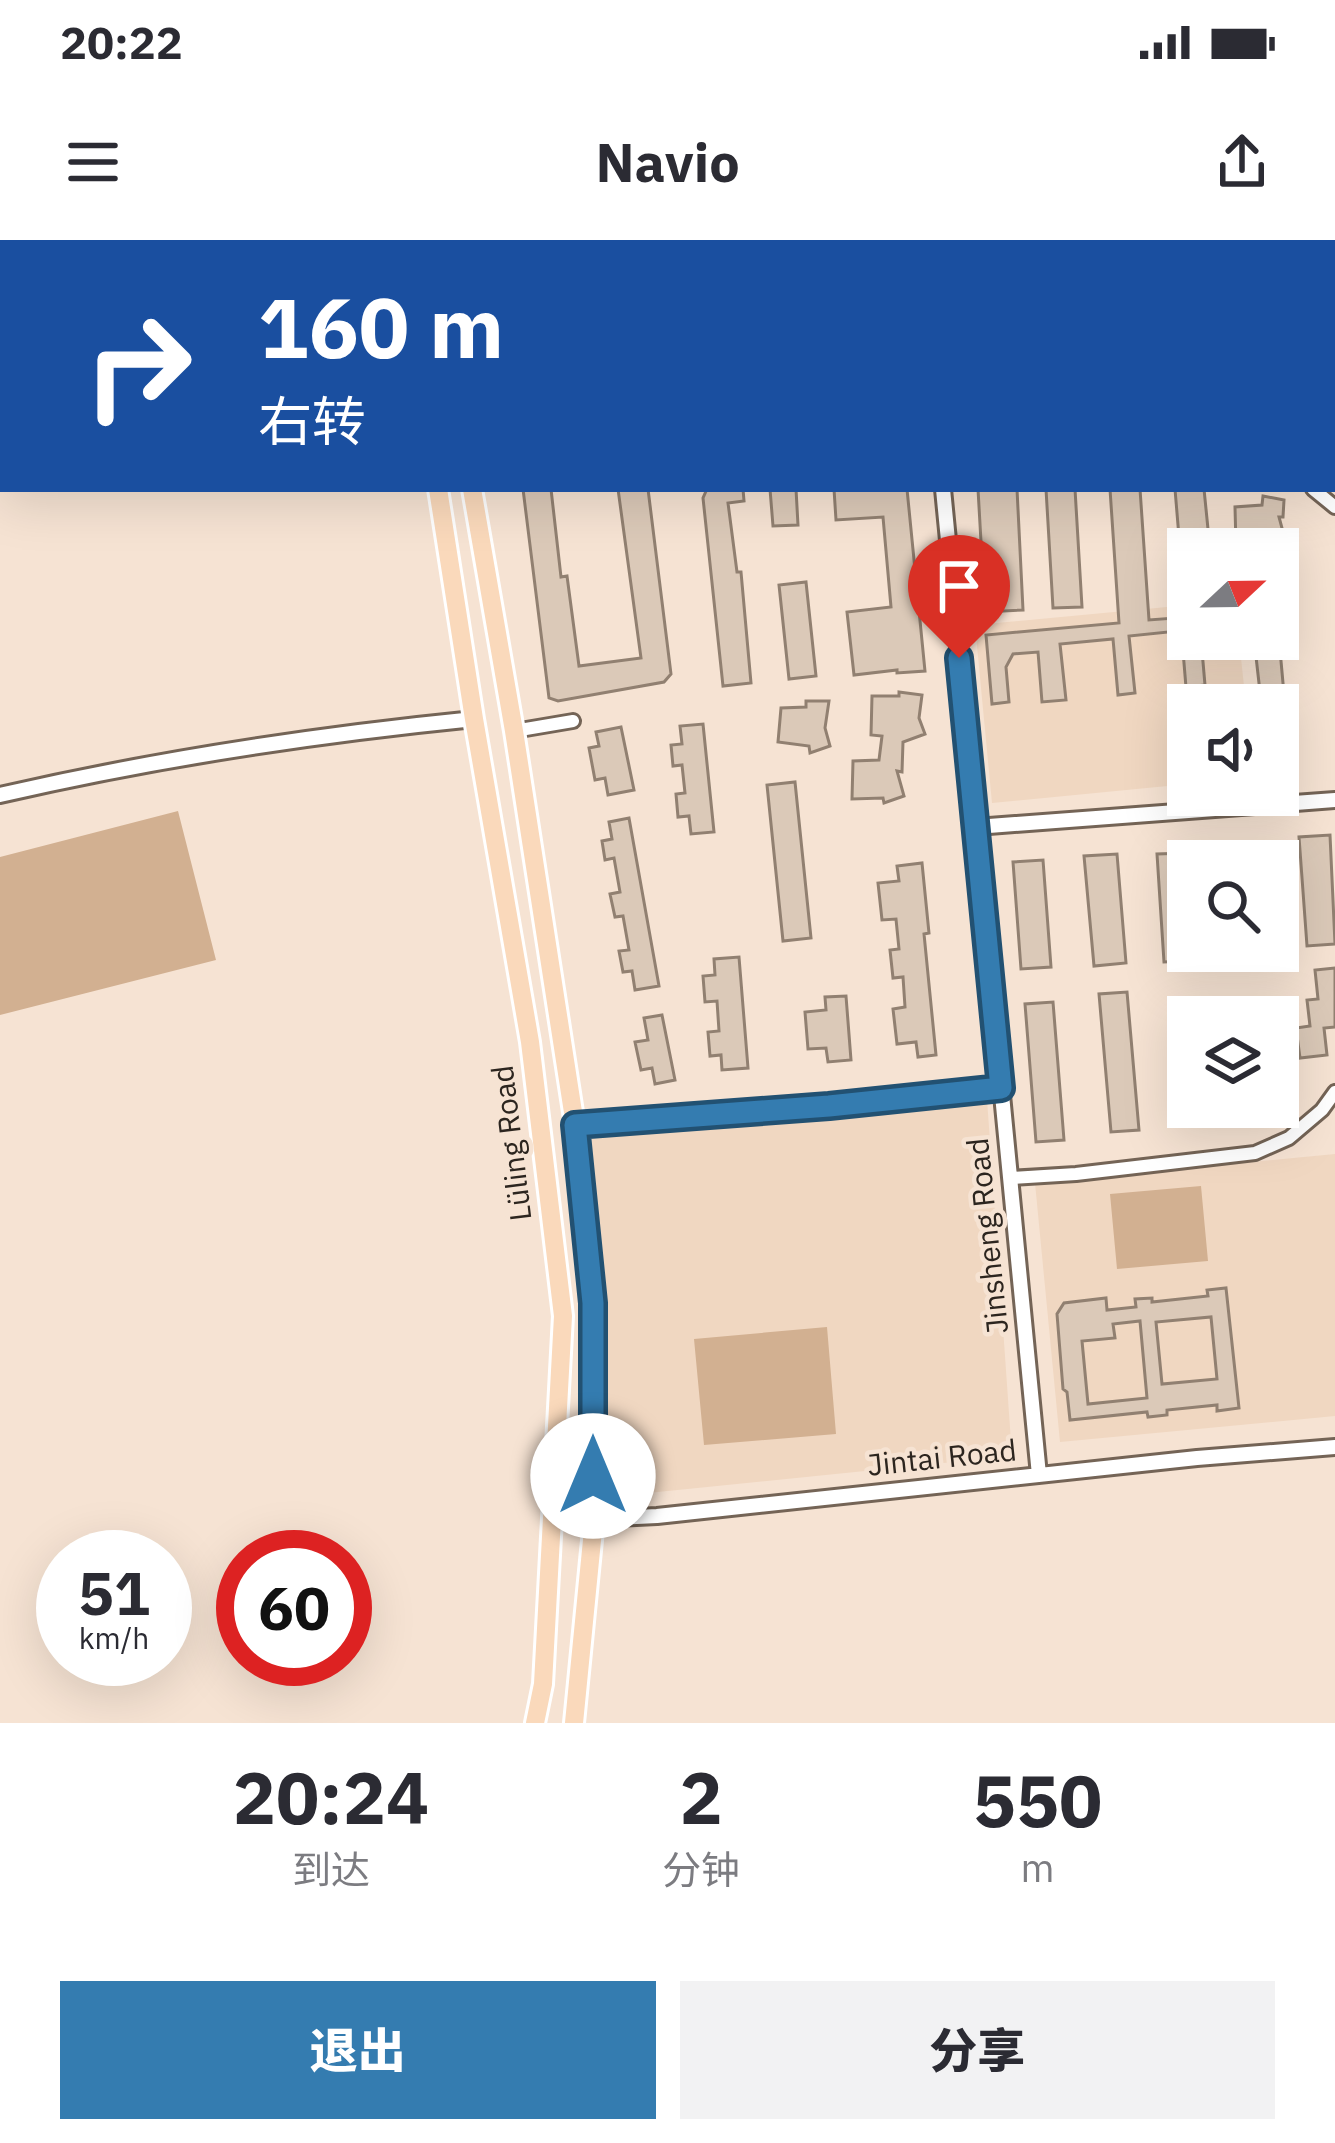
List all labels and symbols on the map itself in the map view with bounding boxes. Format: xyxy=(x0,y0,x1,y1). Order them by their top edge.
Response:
north arrow xyxy=(1167,528,1299,660)
pin xyxy=(908,535,1010,658)
street label: Lüling Road xyxy=(482,1063,539,1223)
street label: Jinsheng Road xyxy=(957,1136,1016,1336)
position arrow xyxy=(530,1413,656,1539)
street label: Jintai Road xyxy=(865,1429,1018,1484)
speed limit sign: 60 xyxy=(216,1530,372,1686)

